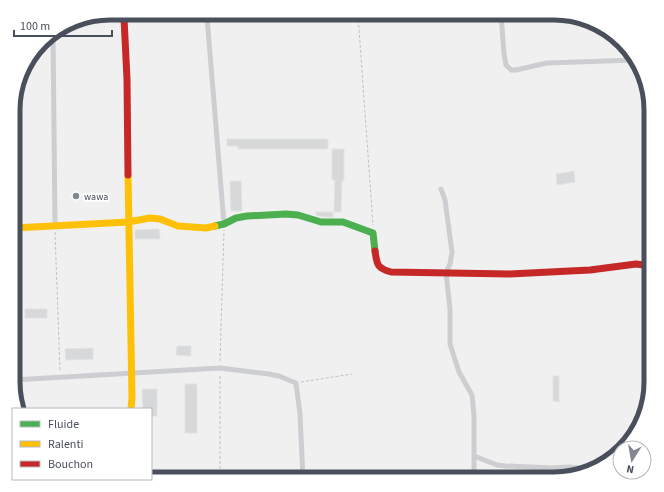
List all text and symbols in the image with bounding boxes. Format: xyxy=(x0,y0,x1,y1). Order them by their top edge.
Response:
scale bar xyxy=(14,12,112,38)
text: 100 m xyxy=(20,18,50,35)
place label: wawa xyxy=(84,190,108,204)
marker: wawa xyxy=(71,191,81,201)
legend xyxy=(12,408,152,480)
text: Fluide xyxy=(48,416,79,433)
text: Ralenti xyxy=(48,436,83,453)
north arrow xyxy=(612,440,652,480)
text: Bouchon xyxy=(48,456,93,473)
text: N xyxy=(625,461,635,477)

